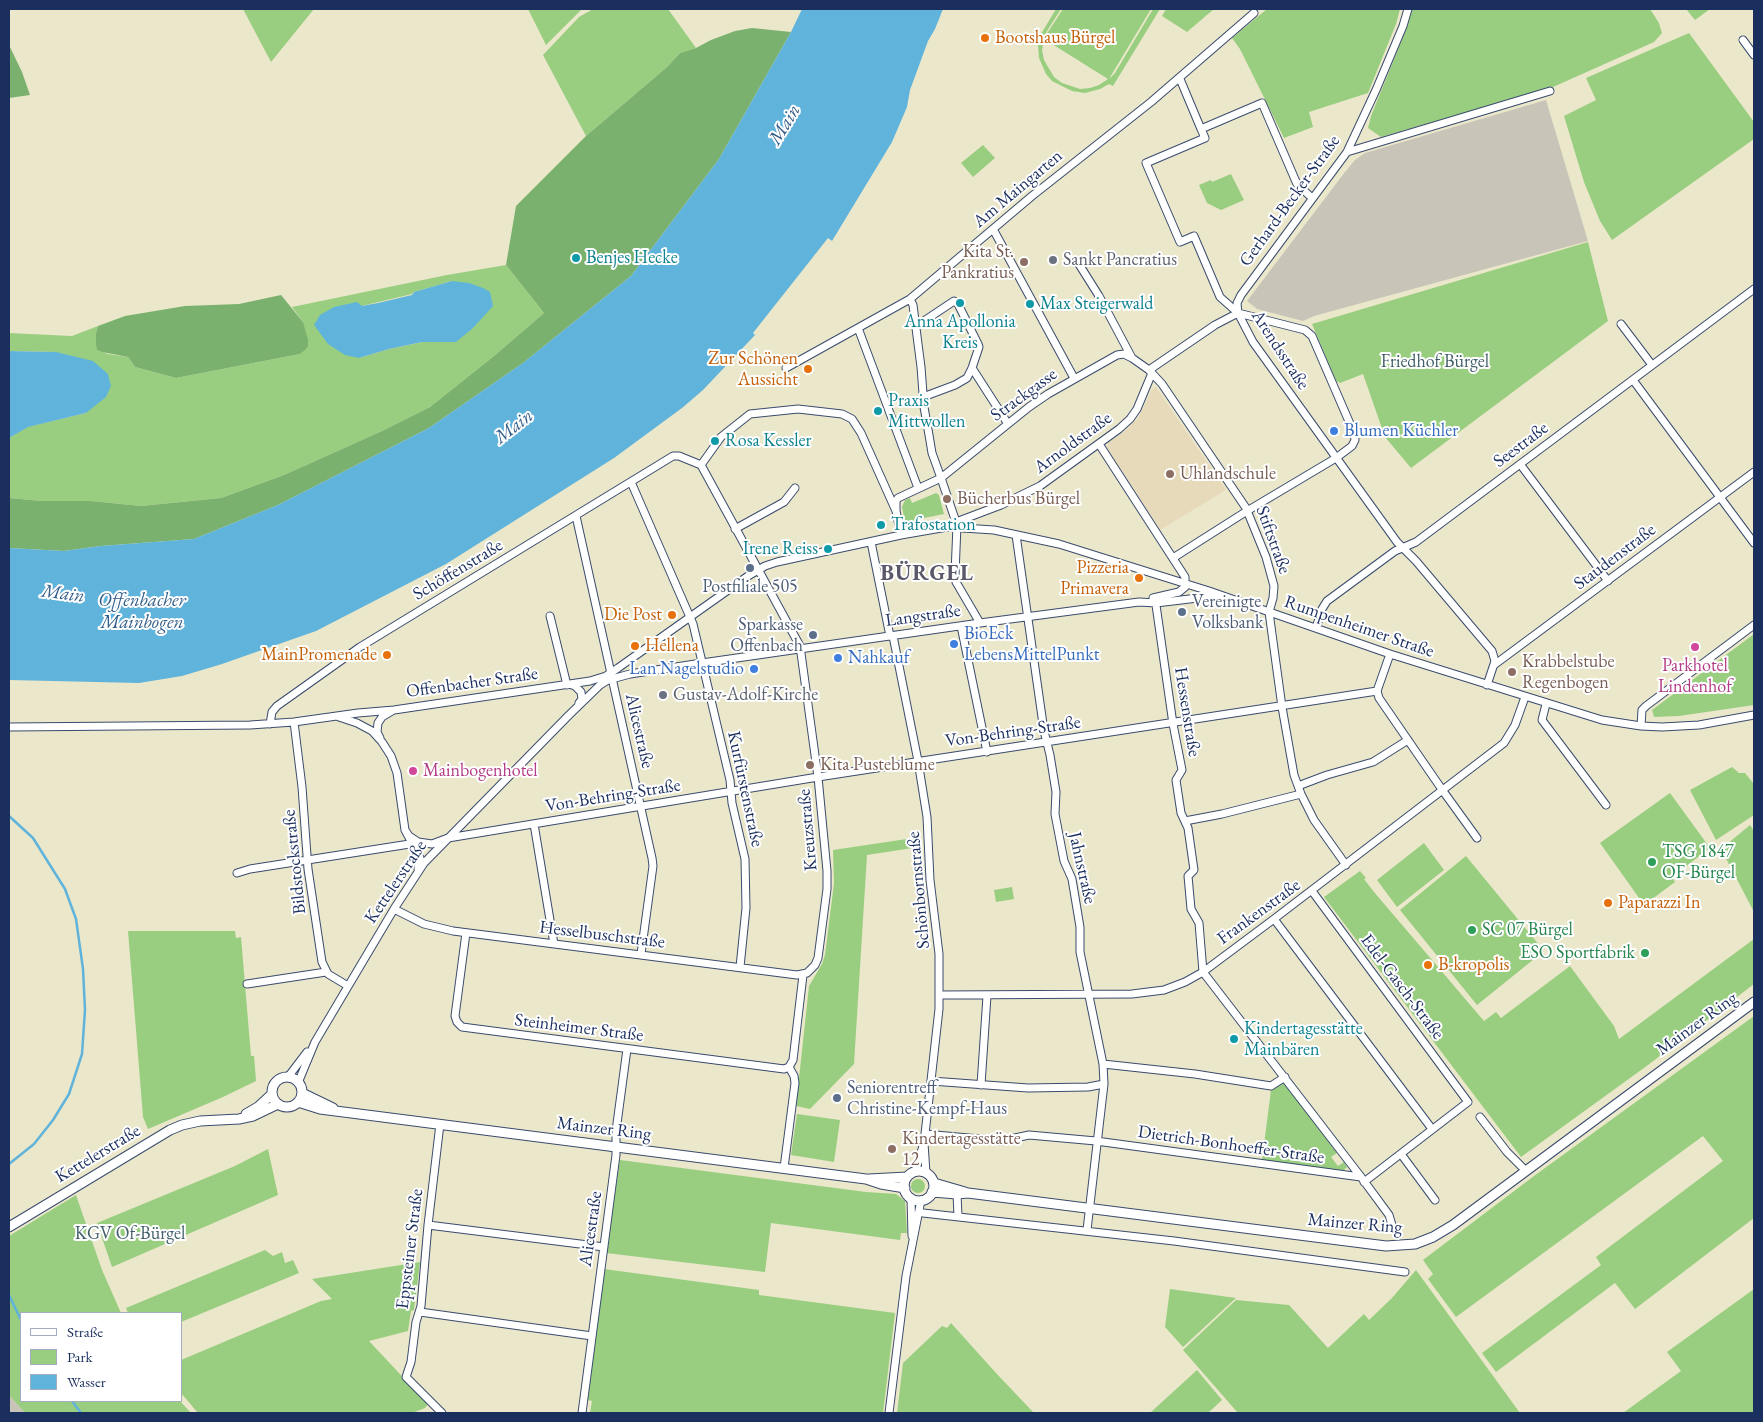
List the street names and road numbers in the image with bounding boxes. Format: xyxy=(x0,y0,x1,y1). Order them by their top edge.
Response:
street label: Gerhard-Becker-Straße xyxy=(1235,131,1345,271)
street label: Am Maingarten xyxy=(969,145,1067,233)
street label: Arendsstraße xyxy=(1246,306,1314,394)
street label: Strackgasse xyxy=(987,364,1061,426)
street label: Arnoldstraße xyxy=(1030,408,1116,478)
street label: Seestraße xyxy=(1489,417,1553,473)
street label: Stiftstraße xyxy=(1251,503,1295,577)
street label: Staudenstraße xyxy=(1570,519,1660,595)
street label: Schöffenstraße xyxy=(409,535,507,605)
street label: Rumpenheimer Straße xyxy=(1281,591,1437,663)
street label: Langstraße xyxy=(884,600,962,632)
street label: Offenbacher Straße xyxy=(405,663,539,703)
street label: Hessenstraße xyxy=(1169,666,1205,758)
street label: Alicestraße xyxy=(620,692,658,770)
street label: Von-Behring-Straße xyxy=(944,712,1082,752)
street label: Kurfürstenstraße xyxy=(722,729,768,849)
street label: Von-Behring-Straße xyxy=(544,775,682,817)
street label: Kreuzstraße xyxy=(794,788,822,872)
street label: Bildstockstraße xyxy=(279,809,311,915)
street label: Schönbornstraße xyxy=(903,830,935,950)
street label: Jahnstraße xyxy=(1063,830,1101,906)
street label: Kettelerstraße xyxy=(360,836,432,928)
street label: Frankenstraße xyxy=(1213,875,1305,949)
street label: Hesselbuschstraße xyxy=(538,917,666,953)
street label: Edel-Gasch-Straße xyxy=(1355,930,1449,1044)
street label: Mainzer Ring xyxy=(1652,987,1742,1061)
street label: Steinheimer Straße xyxy=(513,1009,645,1047)
street label: Mainzer Ring xyxy=(556,1112,652,1146)
street label: Kettelerstraße xyxy=(51,1120,145,1188)
street label: Dietrich-Bonhoeffer-Straße xyxy=(1136,1121,1326,1169)
street label: Eppsteiner Straße xyxy=(392,1188,428,1310)
street label: Alicestraße xyxy=(575,1190,607,1268)
street label: Mainzer Ring xyxy=(1307,1209,1403,1239)

